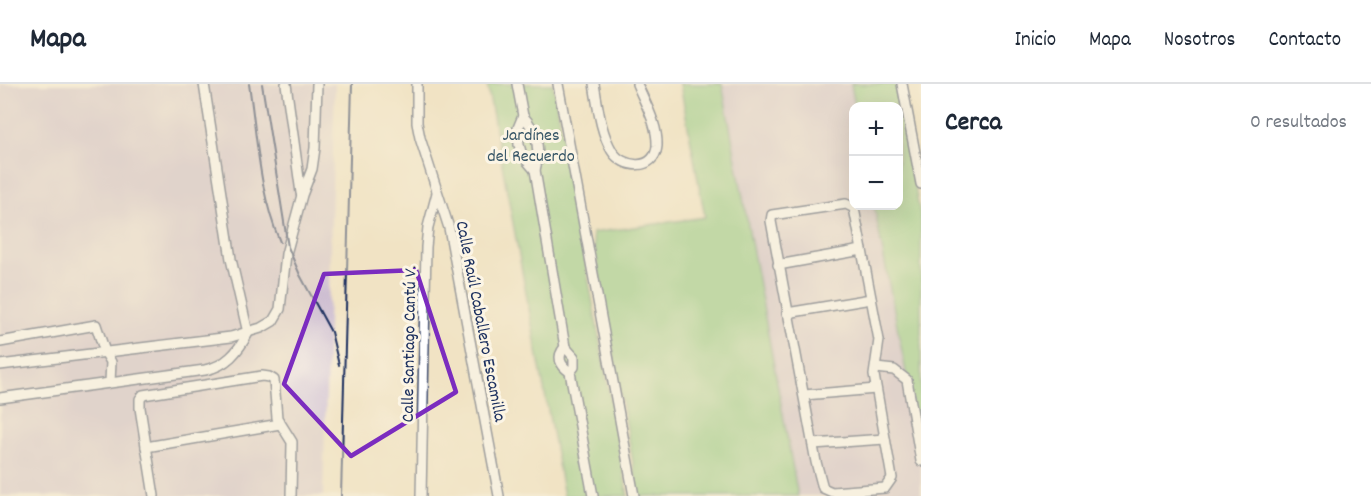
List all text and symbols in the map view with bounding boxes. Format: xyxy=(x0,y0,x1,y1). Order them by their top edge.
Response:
text: Mapa xyxy=(30,21,86,61)
text: Inicio xyxy=(1014,26,1056,56)
text: Mapa xyxy=(1089,26,1131,56)
text: Nosotros xyxy=(1164,26,1235,56)
text: Contacto xyxy=(1268,26,1341,56)
map controls xyxy=(849,102,903,210)
button: + xyxy=(849,102,903,156)
text: Cerca xyxy=(945,105,1002,142)
text: 0 resultados xyxy=(1250,109,1347,137)
park label: Jardínes del Recuerdo xyxy=(487,124,575,170)
button: − xyxy=(849,156,903,210)
street label: Calle Raúl Caballero Escamilla xyxy=(448,219,511,425)
street label: Calle Santiago Cantú V. xyxy=(397,265,424,423)

